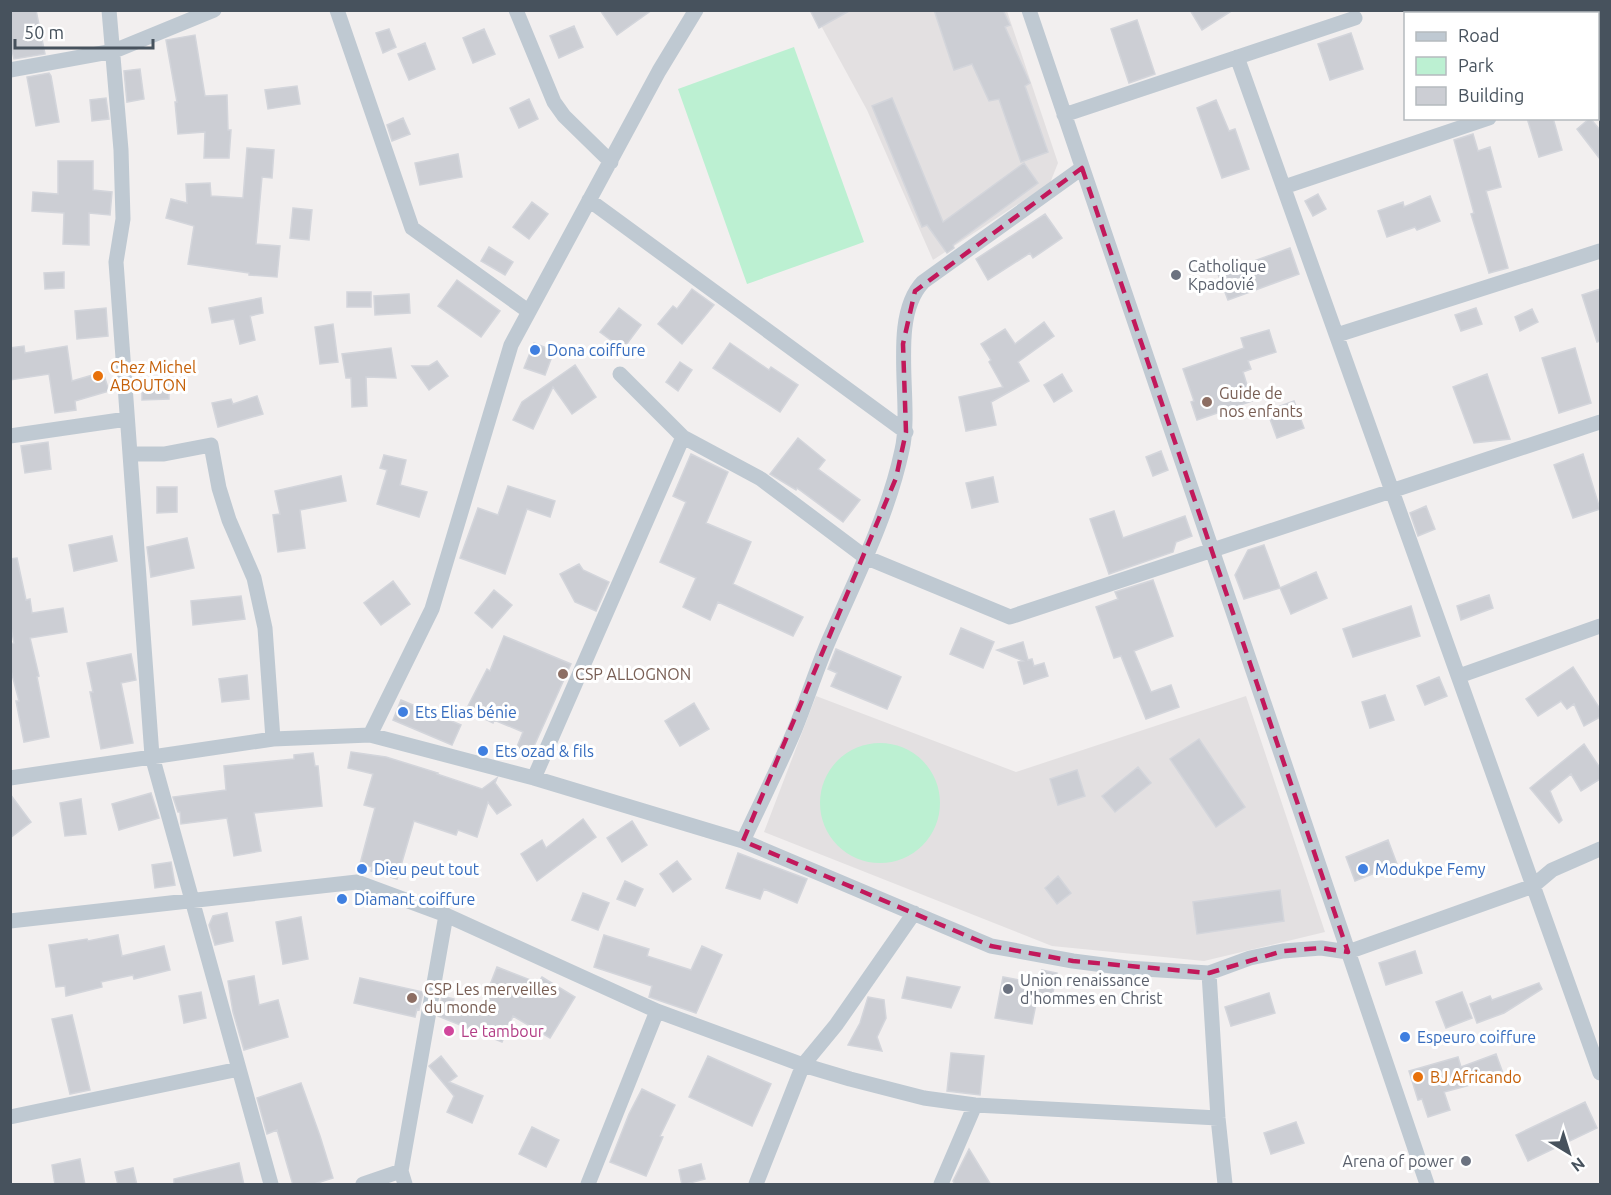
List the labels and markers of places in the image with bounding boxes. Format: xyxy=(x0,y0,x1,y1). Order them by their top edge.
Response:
place label: Catholique Kpadovié xyxy=(1188,257,1266,293)
marker: Catholique Kpadovié xyxy=(1169,268,1183,282)
place label: Dona coiffure xyxy=(547,341,646,359)
marker: Dona coiffure xyxy=(528,343,542,357)
place label: Chez Michel ABOUTON xyxy=(110,358,196,394)
marker: Chez Michel ABOUTON xyxy=(91,369,105,383)
place label: Guide de nos enfants xyxy=(1219,384,1303,420)
marker: Guide de nos enfants xyxy=(1200,395,1214,409)
place label: CSP ALLOGNON xyxy=(575,665,691,683)
marker: CSP ALLOGNON xyxy=(556,667,570,681)
place label: Ets Elias bénie xyxy=(415,703,517,721)
marker: Ets Elias bénie xyxy=(396,705,410,719)
place label: Ets ozad & fils xyxy=(495,742,594,760)
marker: Ets ozad & fils xyxy=(476,744,490,758)
place label: Dieu peut tout xyxy=(374,860,480,878)
place label: Modukpe Femy xyxy=(1375,860,1486,878)
marker: Dieu peut tout xyxy=(355,862,369,876)
marker: Modukpe Femy xyxy=(1356,862,1370,876)
place label: Diamant coiffure xyxy=(354,890,475,908)
marker: Diamant coiffure xyxy=(335,892,349,906)
place label: Union renaissance d'hommes en Christ xyxy=(1020,971,1163,1007)
place label: CSP Les merveilles du monde xyxy=(424,980,557,1016)
marker: Union renaissance d'hommes en Christ xyxy=(1001,982,1015,996)
marker: CSP Les merveilles du monde xyxy=(405,991,419,1005)
place label: Le tambour xyxy=(461,1022,544,1040)
marker: Le tambour xyxy=(442,1024,456,1038)
place label: Espeuro coiffure xyxy=(1417,1028,1536,1046)
marker: Espeuro coiffure xyxy=(1398,1030,1412,1044)
place label: BJ Africando xyxy=(1430,1068,1522,1086)
marker: BJ Africando xyxy=(1411,1070,1425,1084)
place label: Arena of power xyxy=(1343,1152,1454,1170)
marker: Arena of power xyxy=(1459,1154,1473,1168)

